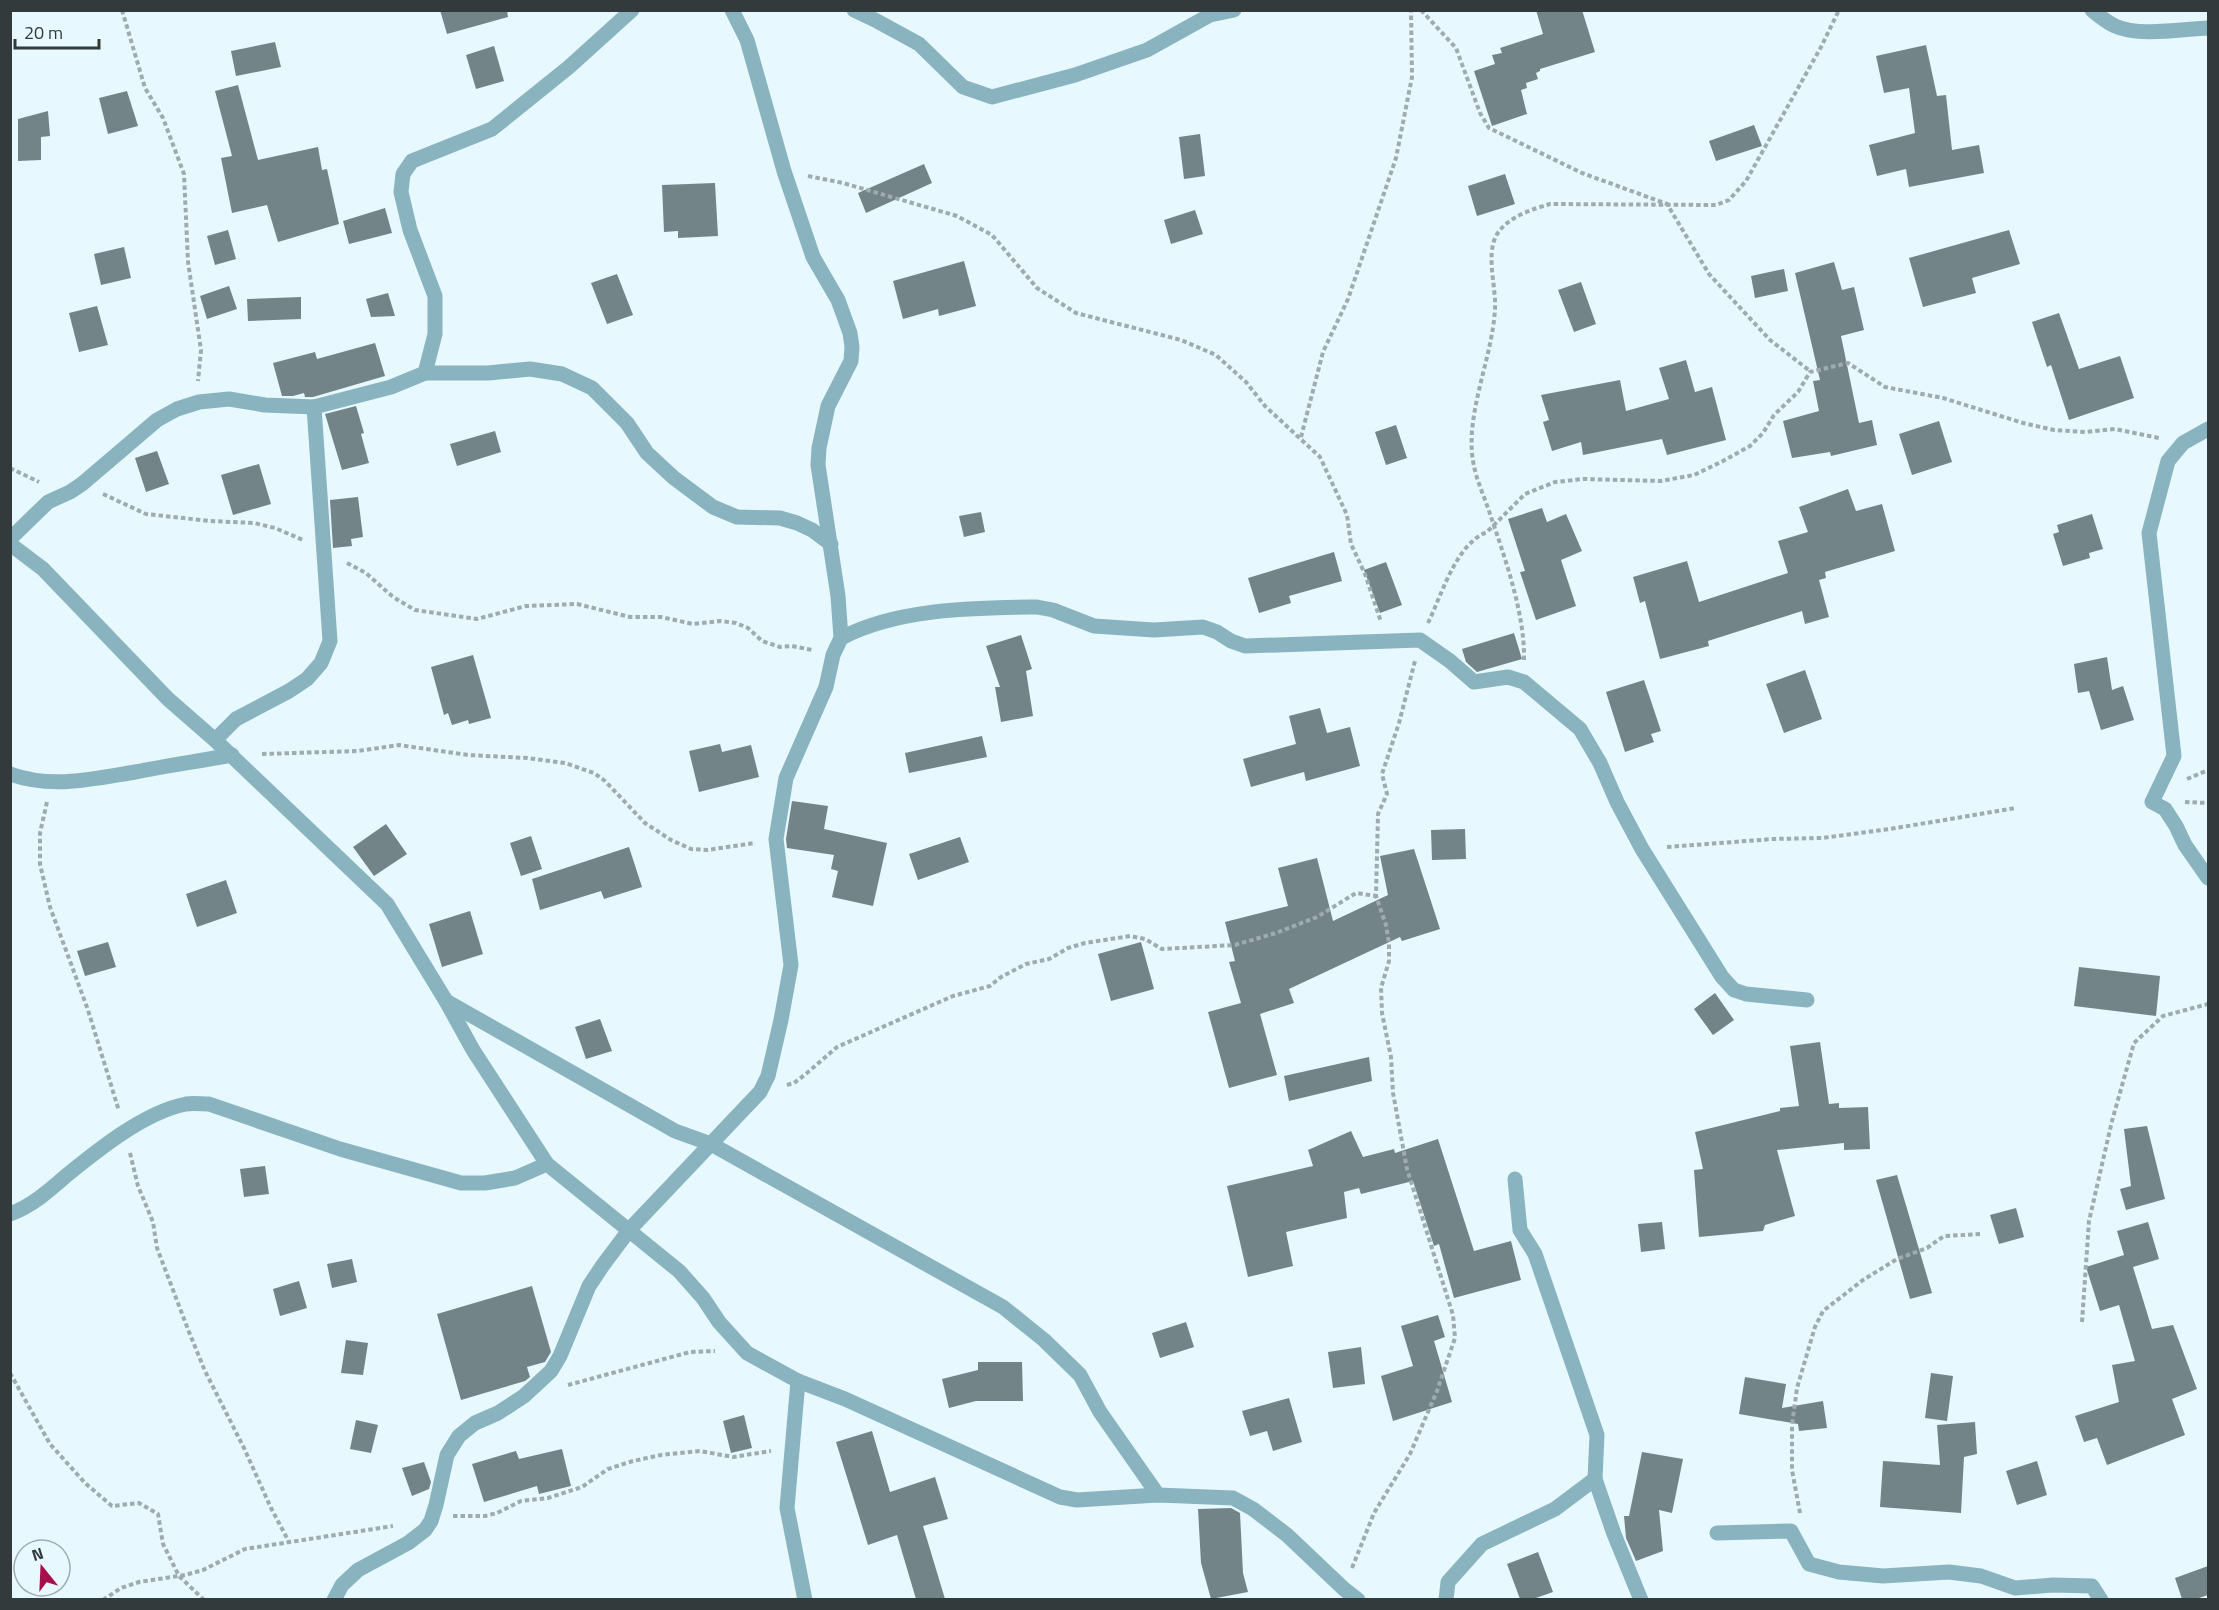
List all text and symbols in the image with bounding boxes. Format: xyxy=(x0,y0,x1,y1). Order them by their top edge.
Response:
scale bar xyxy=(15,12,99,50)
text: 20 m xyxy=(24,19,63,46)
north arrow xyxy=(12,1538,72,1598)
text: N xyxy=(28,1541,46,1567)

